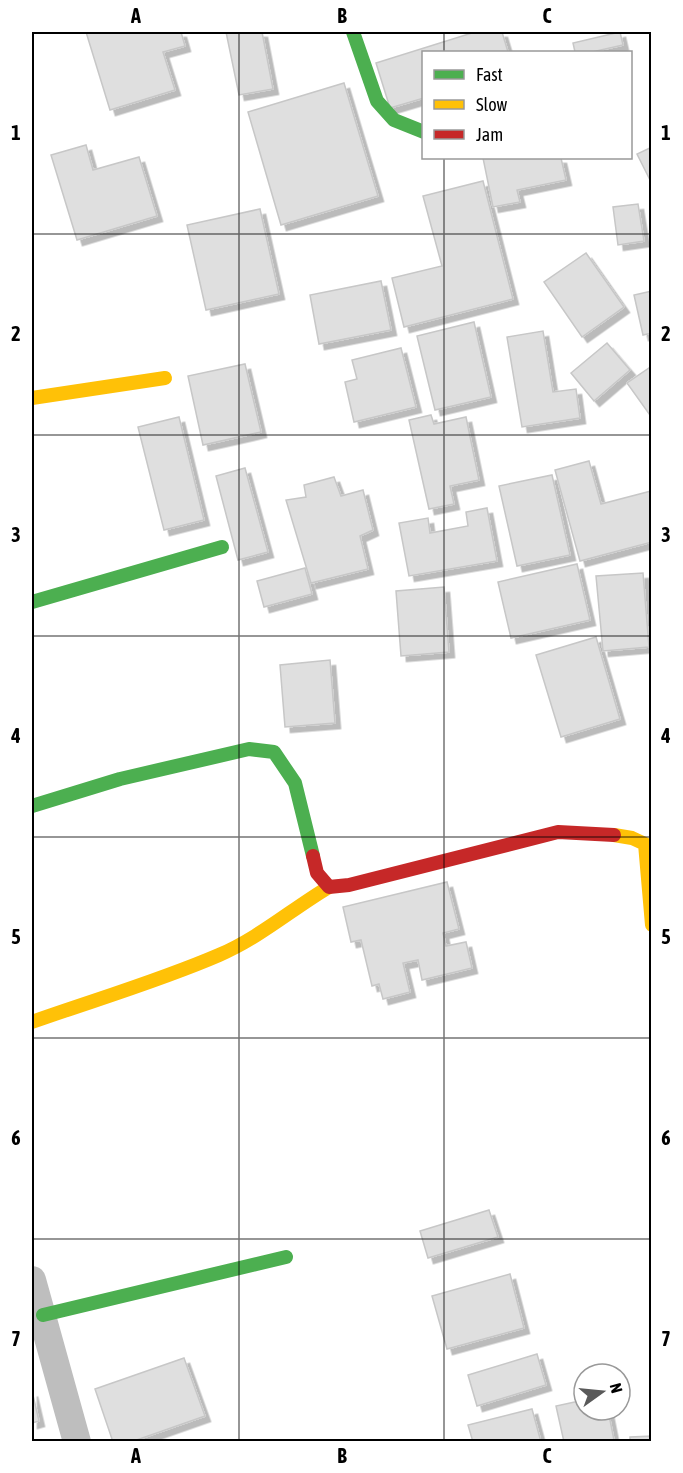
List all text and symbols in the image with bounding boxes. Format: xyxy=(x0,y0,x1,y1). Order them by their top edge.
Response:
text: A xyxy=(130,4,141,27)
text: B xyxy=(337,4,347,27)
text: C xyxy=(543,4,552,27)
legend xyxy=(422,51,632,159)
text: Fast xyxy=(476,64,503,85)
text: Slow xyxy=(476,94,507,115)
text: 1 xyxy=(11,121,21,144)
text: 1 xyxy=(661,121,671,144)
text: Jam xyxy=(476,124,503,145)
text: 2 xyxy=(11,322,21,345)
text: 2 xyxy=(661,322,671,345)
text: 3 xyxy=(11,523,21,546)
text: 3 xyxy=(661,523,671,546)
text: 4 xyxy=(10,724,21,747)
text: 4 xyxy=(660,724,671,747)
text: 5 xyxy=(11,925,21,948)
text: 5 xyxy=(661,925,671,948)
text: 6 xyxy=(11,1126,21,1149)
text: 6 xyxy=(661,1126,671,1149)
text: 7 xyxy=(11,1327,21,1350)
text: 7 xyxy=(661,1327,671,1350)
north arrow xyxy=(572,1362,632,1422)
text: N xyxy=(607,1381,626,1395)
text: A xyxy=(130,1444,141,1467)
text: B xyxy=(337,1444,347,1467)
text: C xyxy=(543,1444,552,1467)

